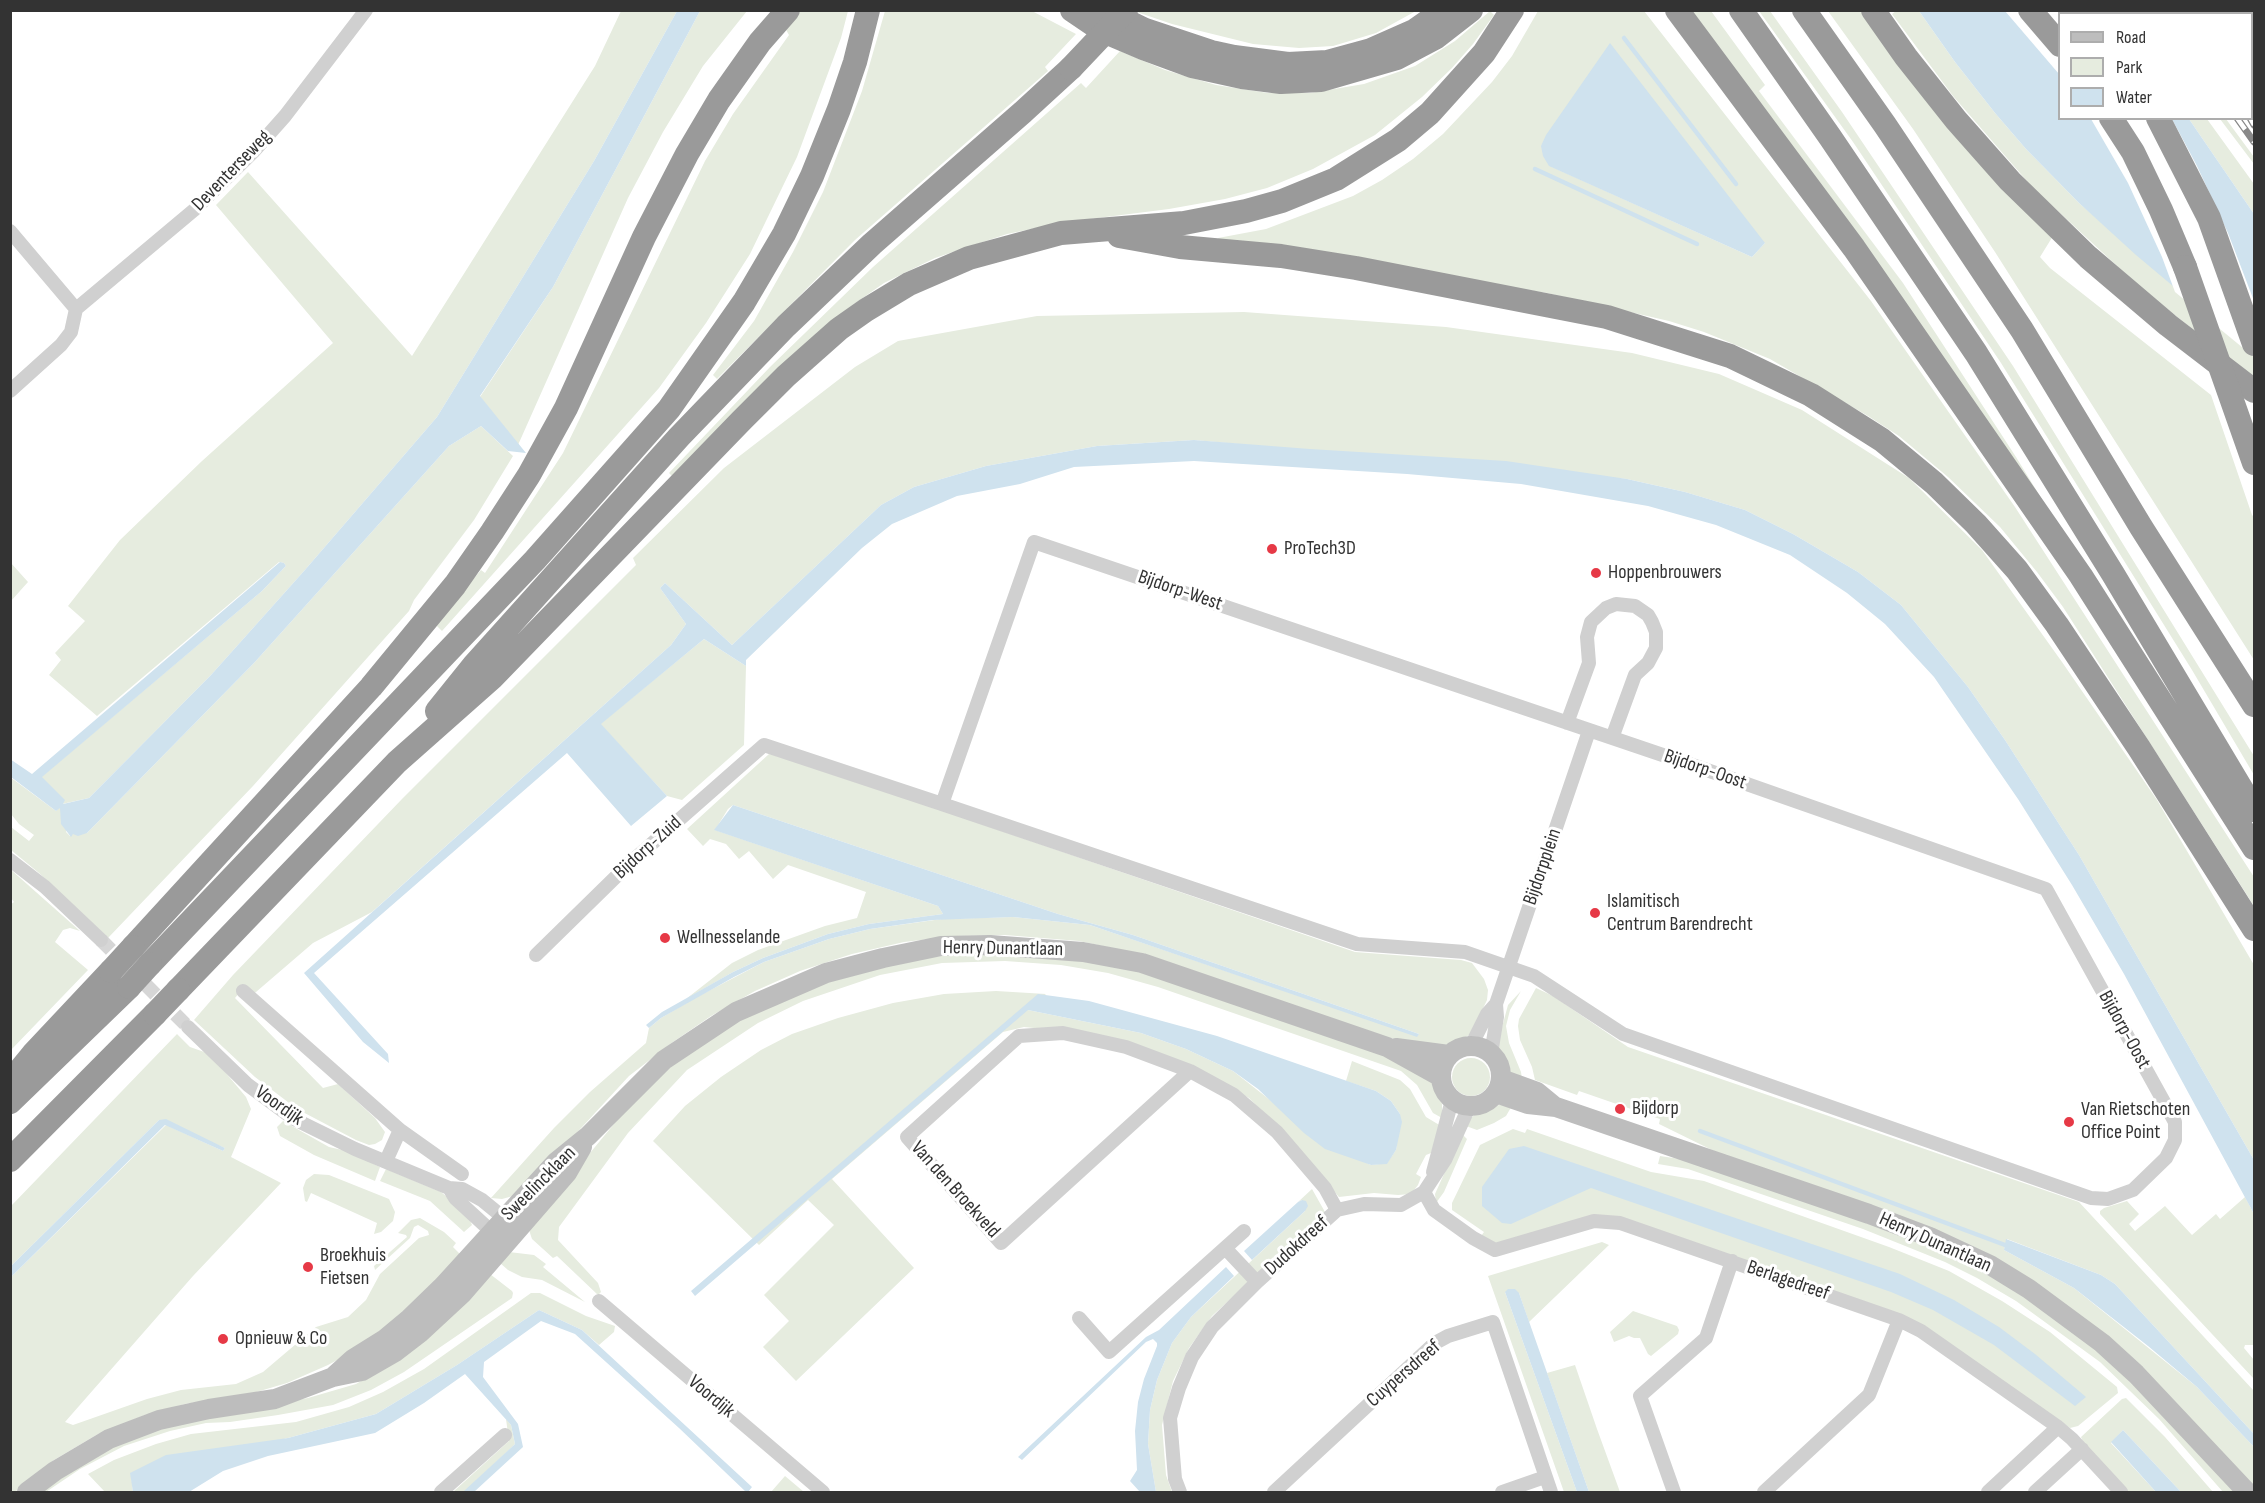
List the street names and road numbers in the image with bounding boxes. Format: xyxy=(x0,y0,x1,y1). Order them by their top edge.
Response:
street label: Deventerseweg xyxy=(187,125,277,217)
street label: Bijdorp-West xyxy=(1135,565,1225,617)
street label: Bijdorp-Oost xyxy=(1661,745,1749,795)
street label: Bijdorp-Zuid xyxy=(609,811,687,885)
street label: Bijdorpplein xyxy=(1519,826,1567,908)
street label: Henry Dunantlaan xyxy=(943,936,1063,962)
street label: Bijdorp-Oost xyxy=(2093,987,2155,1073)
street label: Voordijk xyxy=(250,1081,308,1131)
street label: Van den Broekveld xyxy=(905,1137,1005,1243)
street label: Sweelincklaan xyxy=(497,1142,581,1226)
street label: Henry Dunantlaan xyxy=(1875,1208,1995,1278)
street label: Dudokdreef xyxy=(1260,1211,1334,1281)
street label: Berlagedreef xyxy=(1744,1256,1832,1306)
street label: Cuypersdreef xyxy=(1362,1335,1446,1413)
street label: Voordijk xyxy=(683,1371,739,1423)

